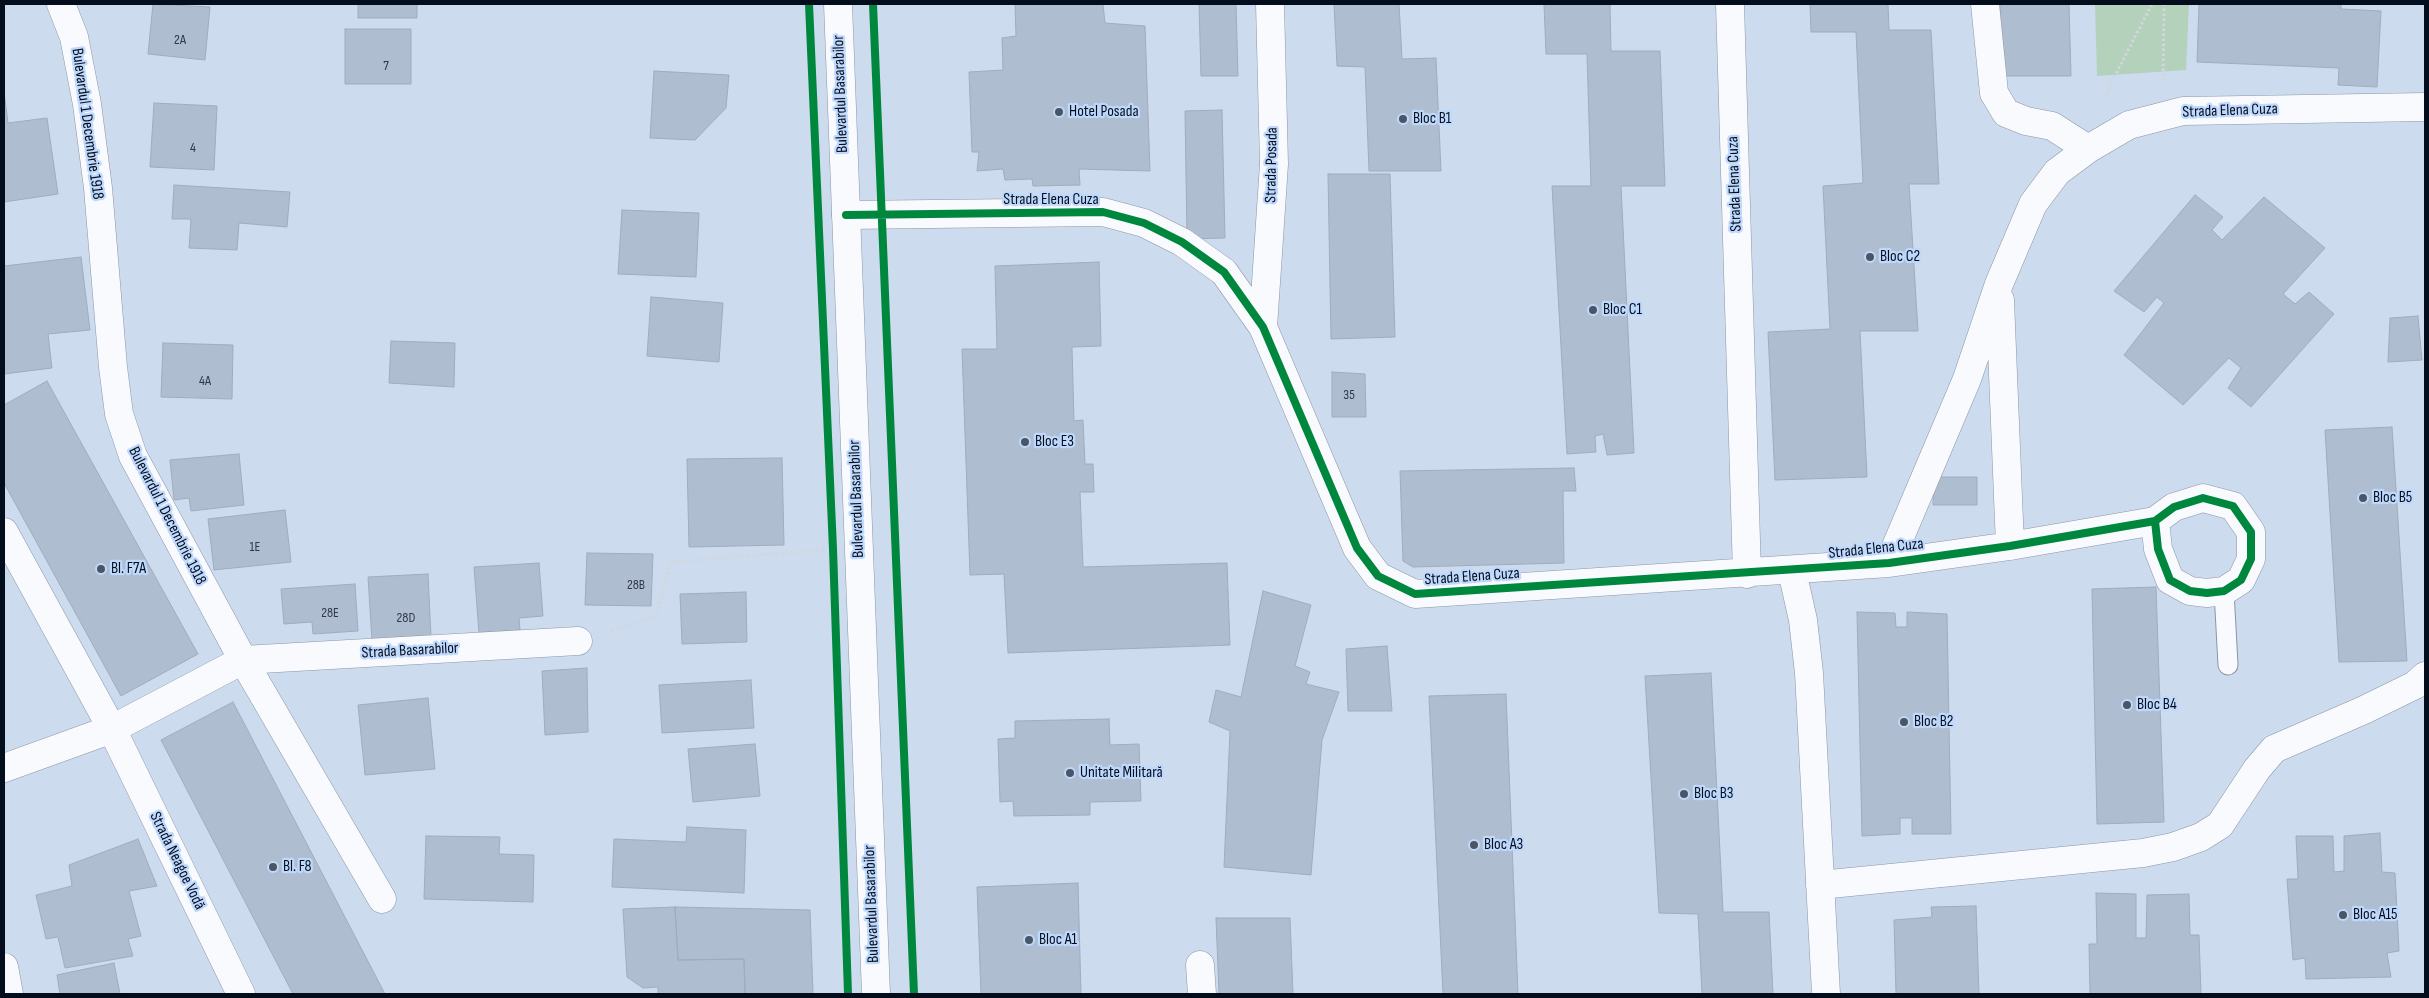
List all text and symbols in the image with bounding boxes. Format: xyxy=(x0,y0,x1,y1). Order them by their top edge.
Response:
house number: 2A xyxy=(174,32,186,48)
street label: Bulevardul Basarabilor xyxy=(829,35,853,153)
street label: Bulevardul 1 Decembrie 1918 xyxy=(67,47,107,201)
house number: 7 xyxy=(383,58,389,74)
street label: Strada Elena Cuza xyxy=(2182,100,2278,122)
place label: Hotel Posada xyxy=(1069,102,1139,122)
marker: Hotel Posada xyxy=(1053,106,1065,118)
place label: Bloc B1 xyxy=(1413,109,1451,129)
marker: Bloc B1 xyxy=(1397,113,1409,125)
street label: Strada Posada xyxy=(1262,127,1282,203)
street label: Strada Elena Cuza xyxy=(1724,136,1746,232)
house number: 4 xyxy=(190,140,196,156)
street label: Strada Elena Cuza xyxy=(1003,190,1099,210)
place label: Bloc C2 xyxy=(1880,247,1920,267)
marker: Bloc C2 xyxy=(1864,251,1876,263)
place label: Bloc C1 xyxy=(1603,300,1642,320)
marker: Bloc C1 xyxy=(1587,304,1599,316)
house number: 4A xyxy=(199,373,211,389)
house number: 35 xyxy=(1343,387,1355,403)
place label: Bloc E3 xyxy=(1035,432,1074,452)
marker: Bloc E3 xyxy=(1019,436,1031,448)
street label: Bulevardul Basarabilor xyxy=(845,440,869,558)
street label: Bulevardul 1 Decembrie 1918 xyxy=(124,444,210,588)
place label: Bloc B5 xyxy=(2373,488,2412,508)
marker: Bloc B5 xyxy=(2357,492,2369,504)
street label: Strada Elena Cuza xyxy=(1828,534,1924,564)
house number: 1E xyxy=(250,539,260,555)
place label: Bl. F7A xyxy=(111,559,146,579)
marker: Bl. F7A xyxy=(95,563,107,575)
street label: Strada Elena Cuza xyxy=(1424,564,1520,590)
house number: 28B xyxy=(627,577,645,593)
house number: 28E xyxy=(321,605,339,621)
house number: 28D xyxy=(397,610,415,626)
street label: Strada Basarabilor xyxy=(361,639,459,663)
place label: Bloc B4 xyxy=(2137,695,2177,715)
marker: Bloc B4 xyxy=(2121,699,2133,711)
place label: Bloc B2 xyxy=(1914,712,1953,732)
marker: Bloc B2 xyxy=(1898,716,1910,728)
place label: Unitate Militară xyxy=(1080,763,1163,783)
marker: Unitate Militară xyxy=(1064,767,1076,779)
place label: Bloc B3 xyxy=(1694,784,1734,804)
marker: Bloc B3 xyxy=(1678,788,1690,800)
street label: Strada Neagoe Vodă xyxy=(145,809,209,913)
place label: Bloc A3 xyxy=(1484,835,1523,855)
marker: Bloc A3 xyxy=(1468,839,1480,851)
street label: Bulevardul Basarabilor xyxy=(860,845,884,963)
place label: Bl. F8 xyxy=(283,857,311,877)
marker: Bl. F8 xyxy=(267,861,279,873)
place label: Bloc A15 xyxy=(2353,905,2397,925)
marker: Bloc A15 xyxy=(2337,909,2349,921)
place label: Bloc A1 xyxy=(1039,930,1077,950)
marker: Bloc A1 xyxy=(1023,934,1035,946)

